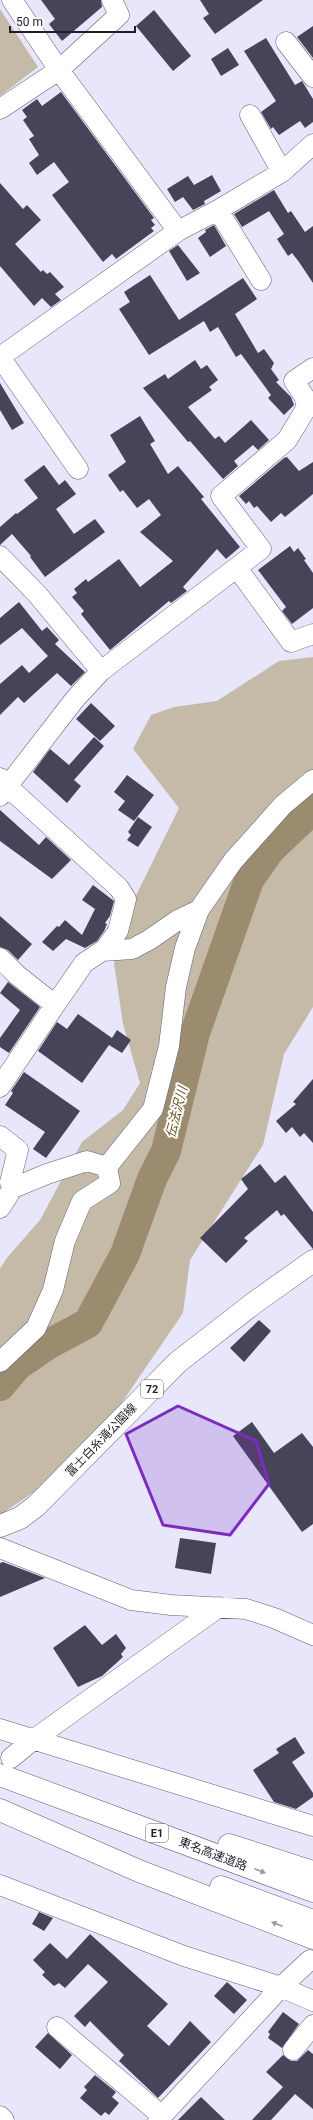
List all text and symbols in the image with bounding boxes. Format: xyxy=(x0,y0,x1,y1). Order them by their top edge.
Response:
scale bar xyxy=(10,8,135,34)
text: 50 m xyxy=(16,15,43,29)
water label: 伝法沢川 xyxy=(163,1083,191,1139)
road number: 72 xyxy=(141,1380,163,1398)
street label: 富士白糸滝公園線 xyxy=(63,1401,139,1479)
road number: E1 xyxy=(146,1824,168,1842)
street label: 東名高速道路 xyxy=(177,1835,249,1873)
one-way arrow xyxy=(254,1869,266,1875)
one-way arrow xyxy=(270,1921,282,1927)

